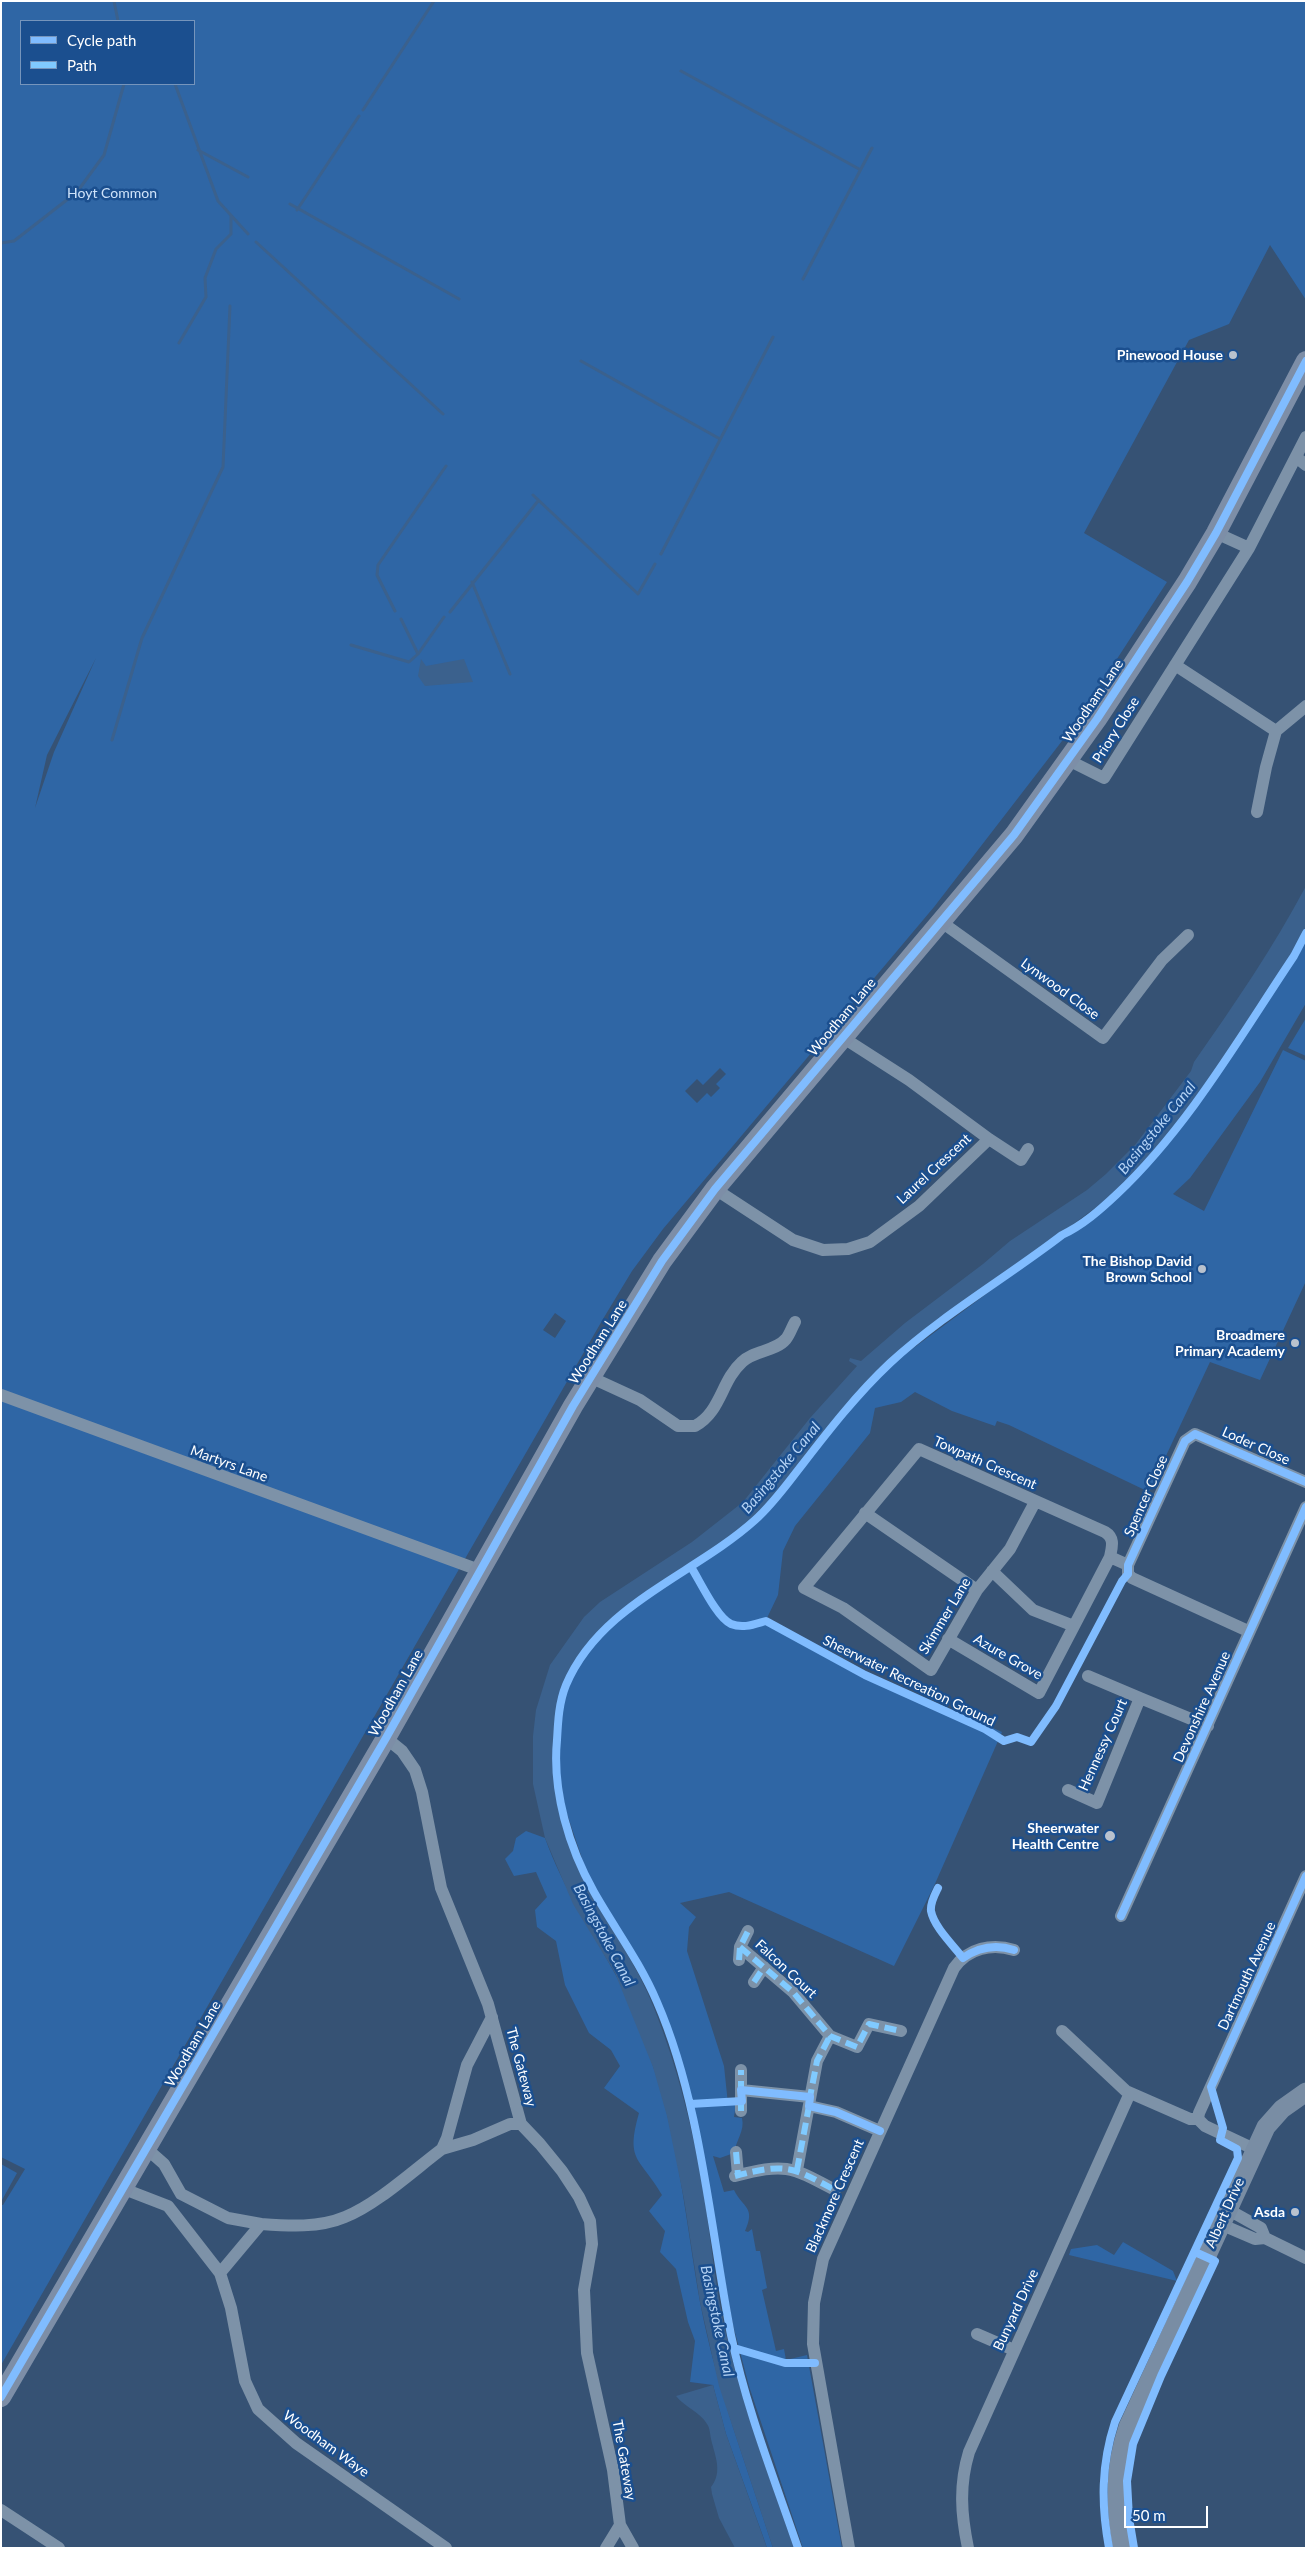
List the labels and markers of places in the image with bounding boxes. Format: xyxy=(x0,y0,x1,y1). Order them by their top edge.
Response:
place label: Pinewood House xyxy=(1117,347,1223,363)
marker: Pinewood House xyxy=(1227,349,1239,361)
place label: The Bishop David Brown School xyxy=(1083,1253,1192,1285)
marker: The Bishop David Brown School xyxy=(1196,1263,1208,1275)
place label: Broadmere Primary Academy xyxy=(1175,1327,1285,1360)
marker: Broadmere Primary Academy xyxy=(1289,1337,1301,1349)
place label: Sheerwater Health Centre xyxy=(1012,1820,1099,1852)
marker: Sheerwater Health Centre xyxy=(1103,1829,1117,1843)
place label: Asda xyxy=(1254,2204,1285,2220)
marker: Asda xyxy=(1289,2206,1301,2218)

